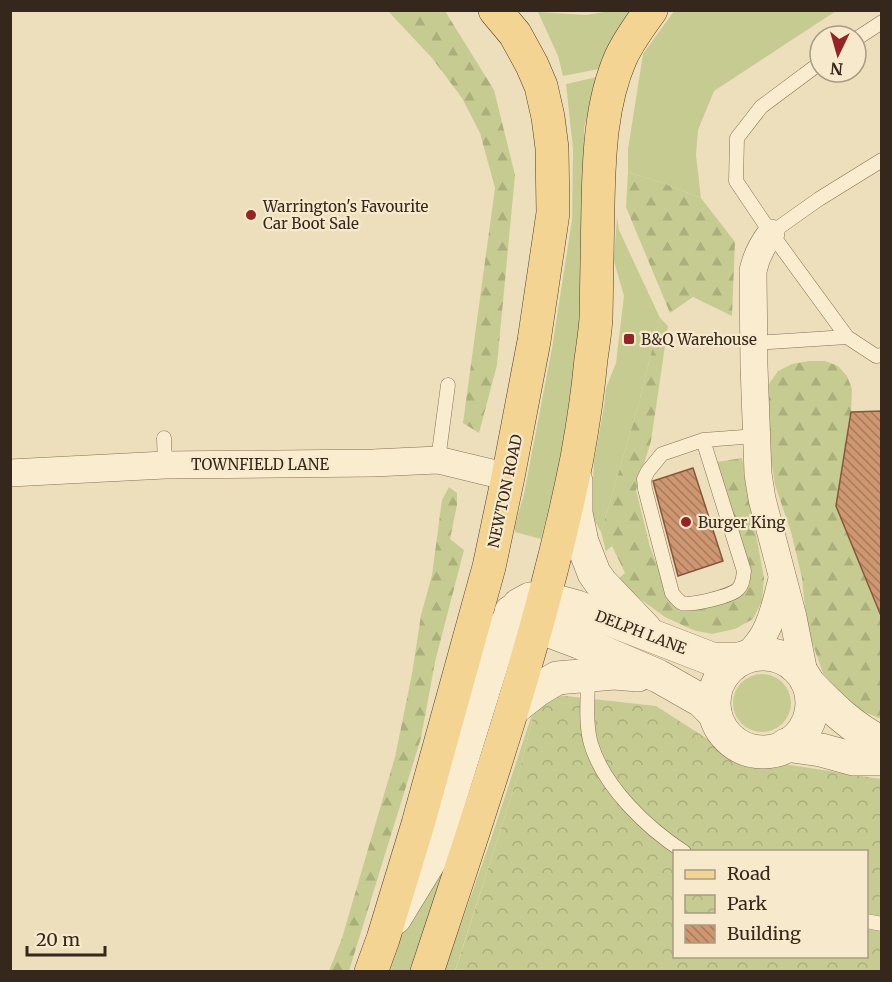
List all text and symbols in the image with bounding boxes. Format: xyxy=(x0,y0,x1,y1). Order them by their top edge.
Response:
north arrow xyxy=(808,24,868,84)
text: N xyxy=(829,58,844,79)
place label: Warrington's Favourite Car Boot Sale xyxy=(262,197,429,233)
marker: Warrington's Favourite Car Boot Sale xyxy=(244,208,258,222)
place label: B&Q Warehouse xyxy=(641,330,757,349)
marker: B&Q Warehouse xyxy=(622,332,636,346)
street label: NEWTON ROAD xyxy=(484,432,526,550)
street label: TOWNFIELD LANE xyxy=(191,455,329,474)
place label: Burger King xyxy=(698,513,785,532)
marker: Burger King xyxy=(679,515,693,529)
street label: DELPH LANE xyxy=(593,606,690,658)
legend xyxy=(673,850,868,958)
text: Road xyxy=(727,862,771,885)
text: Park xyxy=(727,892,768,915)
scale bar xyxy=(27,919,105,957)
text: Building xyxy=(727,922,801,945)
text: 20 m xyxy=(36,928,80,951)

